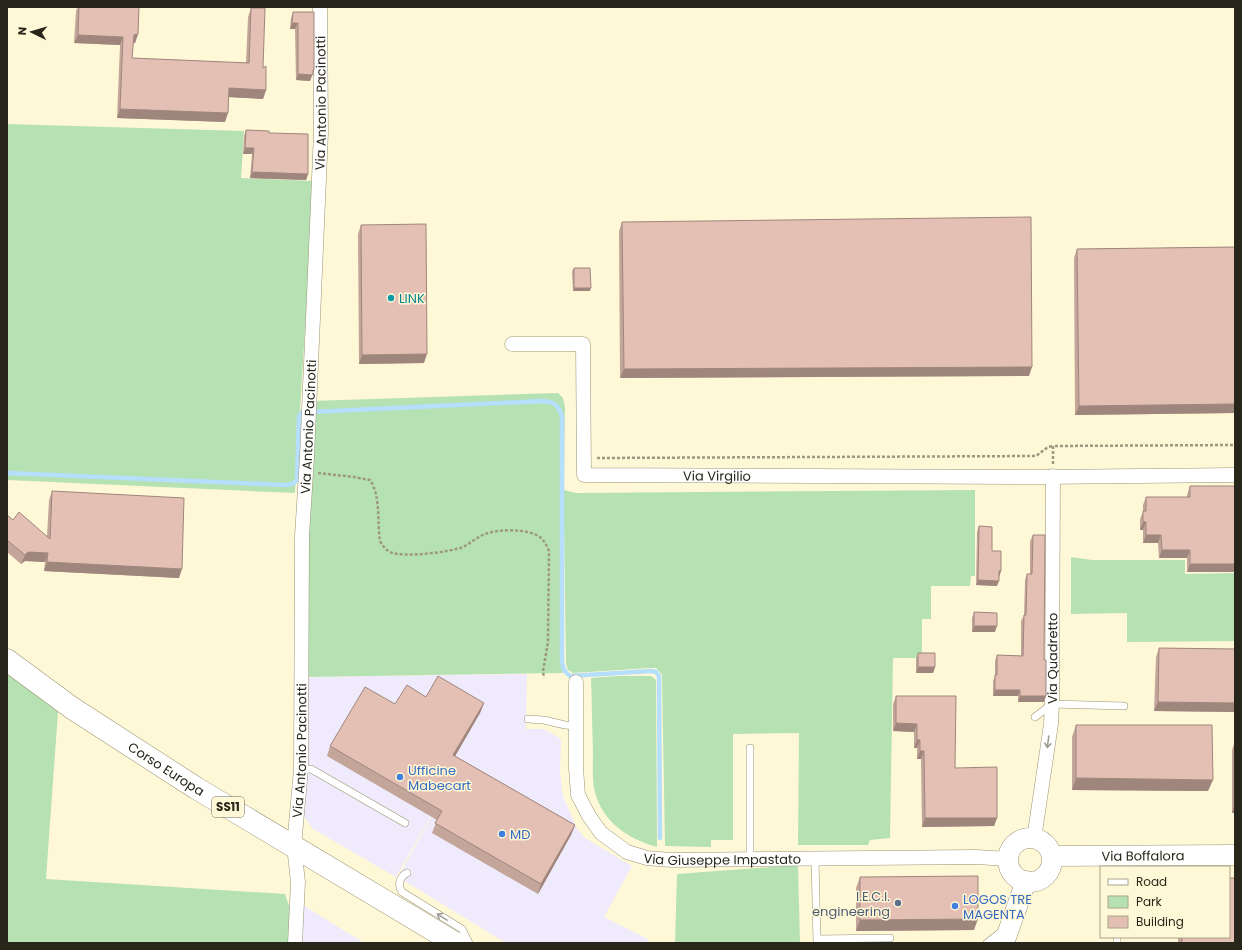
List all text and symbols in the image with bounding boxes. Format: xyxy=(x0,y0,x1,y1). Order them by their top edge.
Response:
north arrow xyxy=(12,12,52,52)
text: N xyxy=(14,26,30,36)
street label: Via Antonio Pacinotti xyxy=(310,36,331,171)
place label: LINK xyxy=(399,289,425,308)
marker: LINK xyxy=(386,293,396,303)
street label: Via Antonio Pacinotti xyxy=(296,359,321,495)
street label: Via Virgilio xyxy=(683,466,751,486)
street label: Via Quadretto xyxy=(1043,613,1062,704)
street label: Via Antonio Pacinotti xyxy=(288,683,311,819)
one-way arrow xyxy=(1044,735,1052,748)
street label: Corso Europa xyxy=(124,738,208,801)
place label: Ufficine Mabecart xyxy=(408,761,471,795)
marker: Ufficine Mabecart xyxy=(395,772,405,782)
road number: SS11 xyxy=(212,797,244,817)
place label: MD xyxy=(510,825,530,844)
marker: MD xyxy=(497,829,507,839)
street label: Via Boffalora xyxy=(1101,846,1185,866)
street label: Via Giuseppe Impastato xyxy=(643,849,801,870)
legend xyxy=(1100,866,1230,938)
text: Road xyxy=(1136,873,1167,890)
place label: I.E.C.I. engineering xyxy=(812,887,890,921)
place label: LOGOS TRE MAGENTA xyxy=(963,890,1032,924)
text: Park xyxy=(1136,893,1163,910)
marker: I.E.C.I. engineering xyxy=(893,898,903,908)
marker: LOGOS TRE MAGENTA xyxy=(950,901,960,911)
one-way arrow xyxy=(437,913,448,921)
text: Building xyxy=(1136,913,1184,930)

